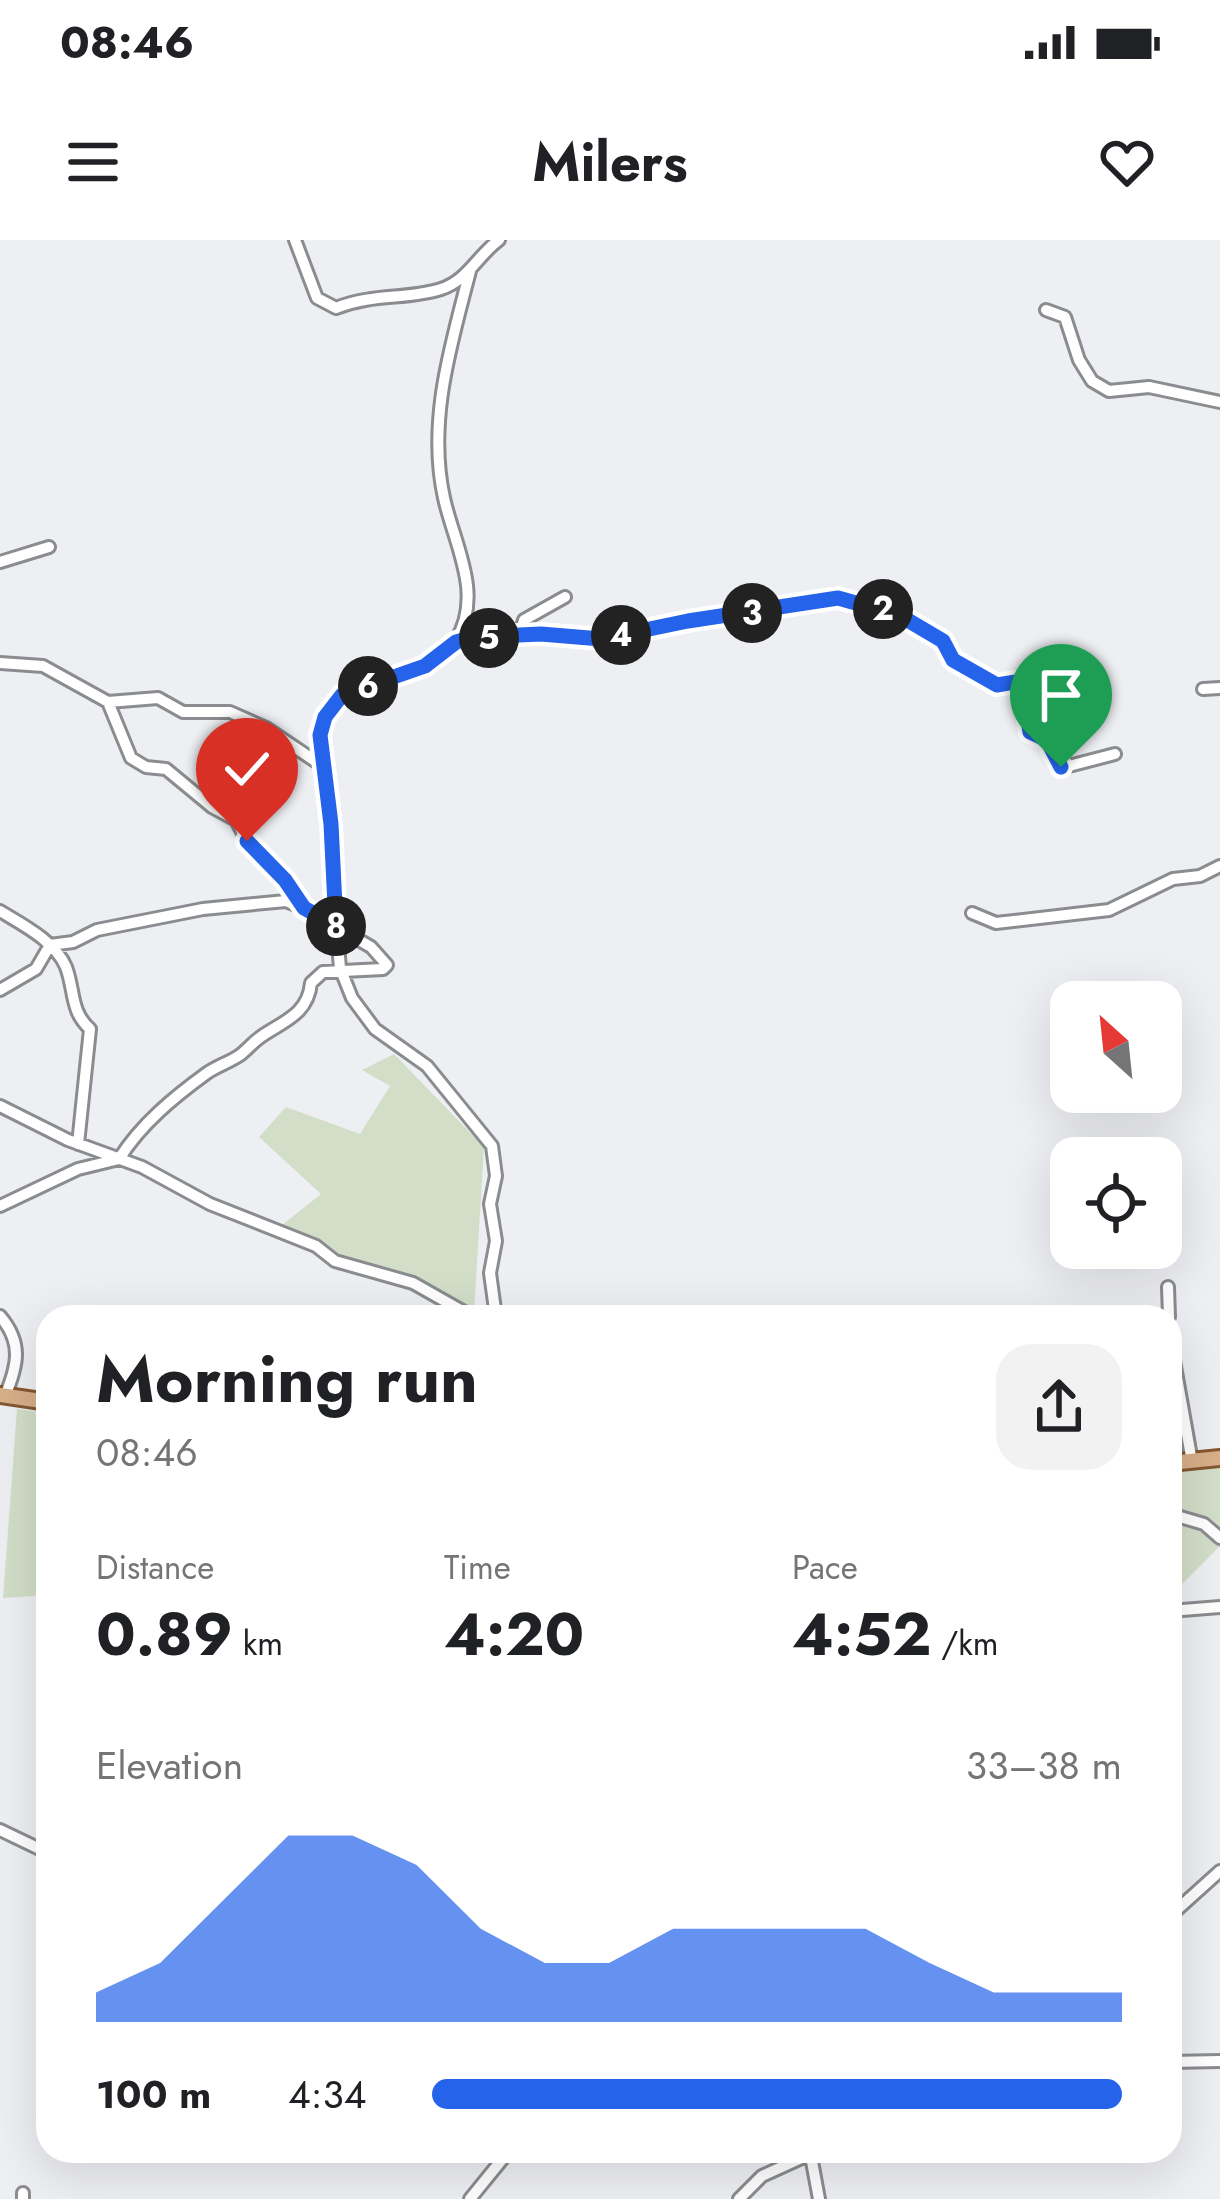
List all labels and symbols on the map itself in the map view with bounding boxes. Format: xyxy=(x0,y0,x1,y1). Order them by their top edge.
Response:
pin: 2 xyxy=(853,579,913,639)
pin: 3 xyxy=(722,583,782,643)
pin: 4 xyxy=(591,605,651,665)
pin: 5 xyxy=(459,608,519,668)
pin xyxy=(1010,644,1112,767)
pin: 6 xyxy=(338,656,398,716)
pin xyxy=(196,718,298,841)
pin: 8 xyxy=(306,896,366,956)
north arrow xyxy=(1050,981,1182,1113)

